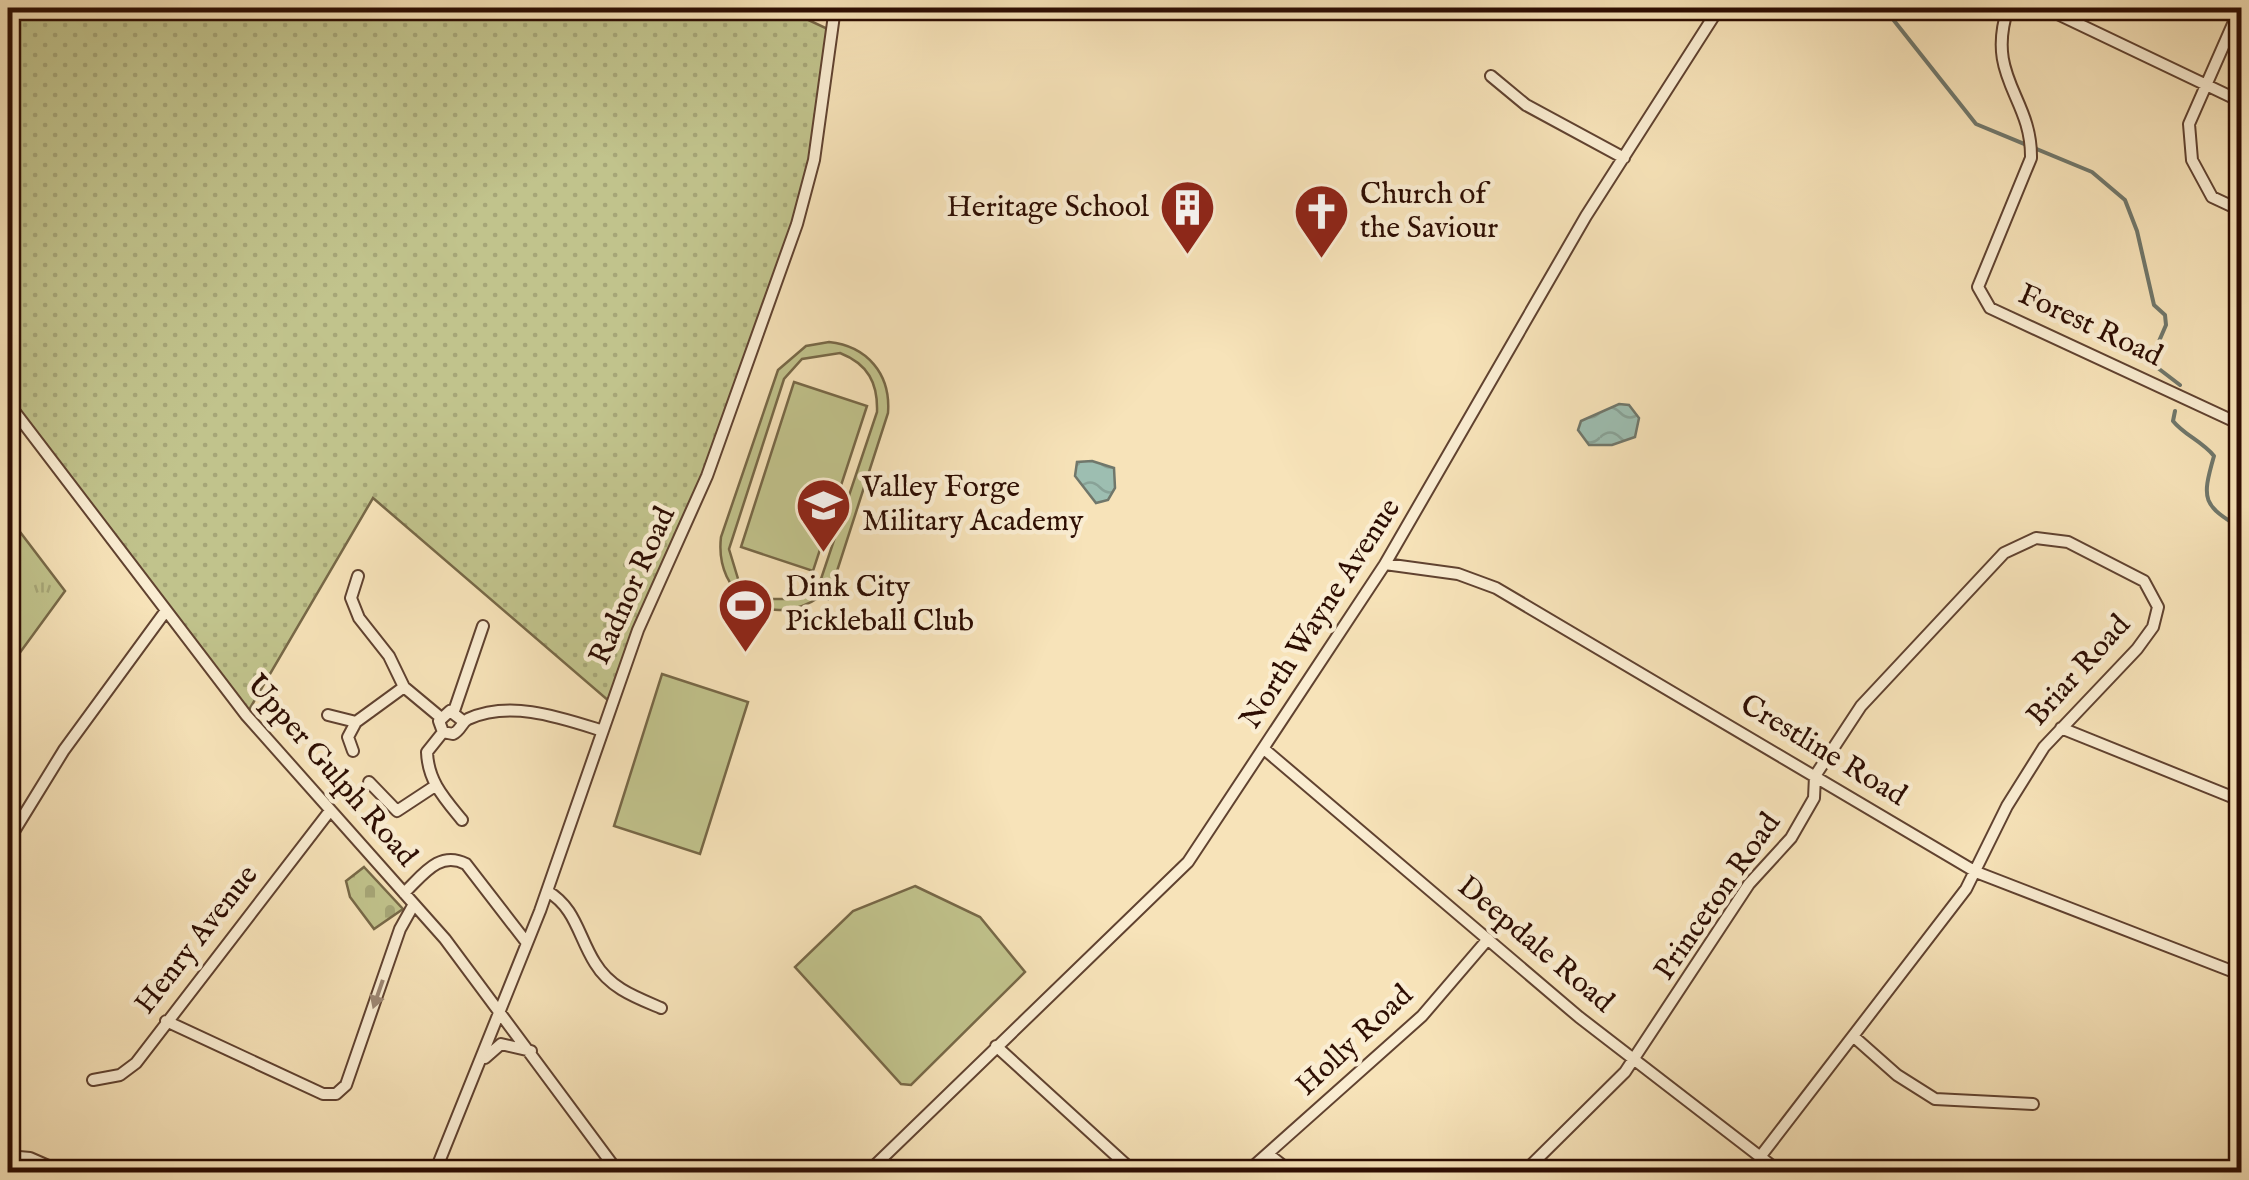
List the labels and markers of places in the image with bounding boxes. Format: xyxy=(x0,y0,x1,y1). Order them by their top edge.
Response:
place label: Church of the Saviour xyxy=(1360,176,1498,248)
building icon: Heritage School xyxy=(1158,178,1218,257)
church icon: Church of the Saviour xyxy=(1291,182,1351,261)
place label: Heritage School xyxy=(947,189,1150,227)
place label: Valley Forge Military Academy xyxy=(861,469,1084,541)
school or university icon: Valley Forge Military Academy xyxy=(793,475,853,554)
place label: Dink City Pickleball Club xyxy=(785,569,974,641)
sports icon: Dink City Pickleball Club xyxy=(716,575,776,654)

